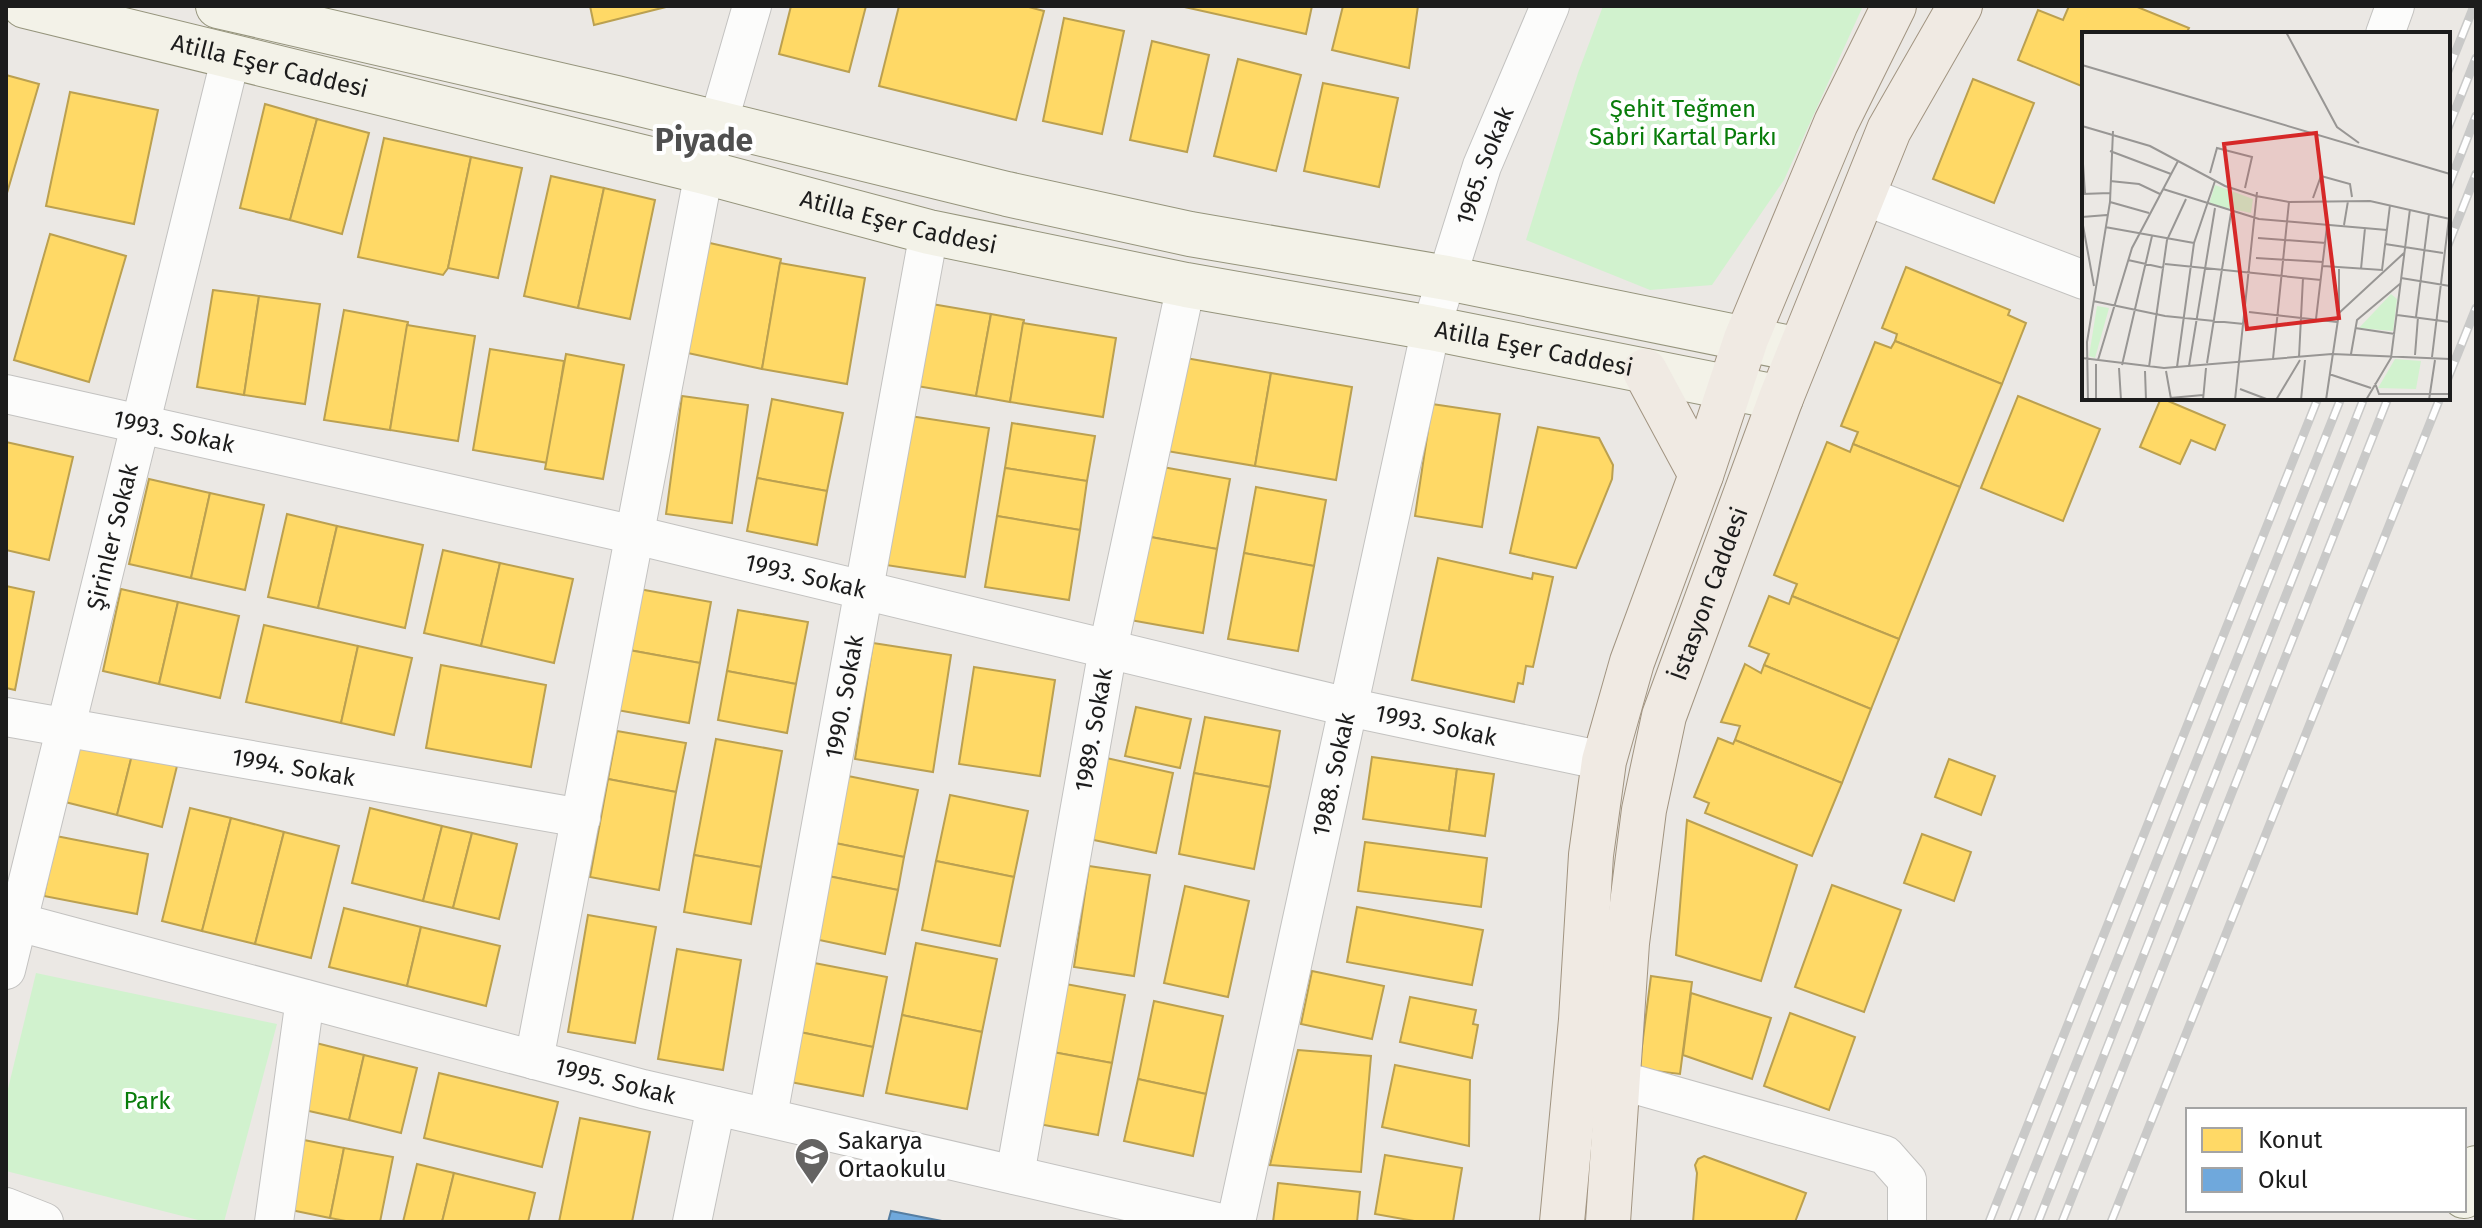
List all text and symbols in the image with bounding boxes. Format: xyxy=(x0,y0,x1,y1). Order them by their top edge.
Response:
street label: Atilla Eşer Caddesi xyxy=(169,28,371,103)
inset map xyxy=(2082,32,2450,400)
park label: Şehit Teğmen Sabri Kartal Parkı xyxy=(1589,95,1777,151)
street label: 1965. Sokak xyxy=(1450,102,1520,228)
district label: Piyade xyxy=(655,121,753,159)
street label: Atilla Eşer Caddesi xyxy=(797,184,999,260)
street label: Atilla Eşer Caddesi xyxy=(1432,315,1635,382)
street label: 1993. Sokak xyxy=(110,404,238,459)
street label: Şirinler Sokak xyxy=(81,460,144,613)
street label: İstasyon Caddesi xyxy=(1664,503,1754,684)
street label: 1993. Sokak xyxy=(742,548,870,604)
street label: 1990. Sokak xyxy=(819,632,869,761)
street label: 1989. Sokak xyxy=(1069,665,1118,794)
street label: 1993. Sokak xyxy=(1373,699,1500,752)
street label: 1988. Sokak xyxy=(1306,709,1361,839)
street label: 1994. Sokak xyxy=(230,743,358,792)
street label: 1995. Sokak xyxy=(551,1052,679,1110)
park label: Park xyxy=(123,1087,171,1115)
legend xyxy=(2186,1108,2466,1212)
text: Konut xyxy=(2258,1126,2323,1154)
place label: Sakarya Ortaokulu xyxy=(838,1127,947,1183)
school or university icon: Sakarya Ortaokulu xyxy=(793,1136,831,1186)
text: Okul xyxy=(2258,1166,2308,1194)

